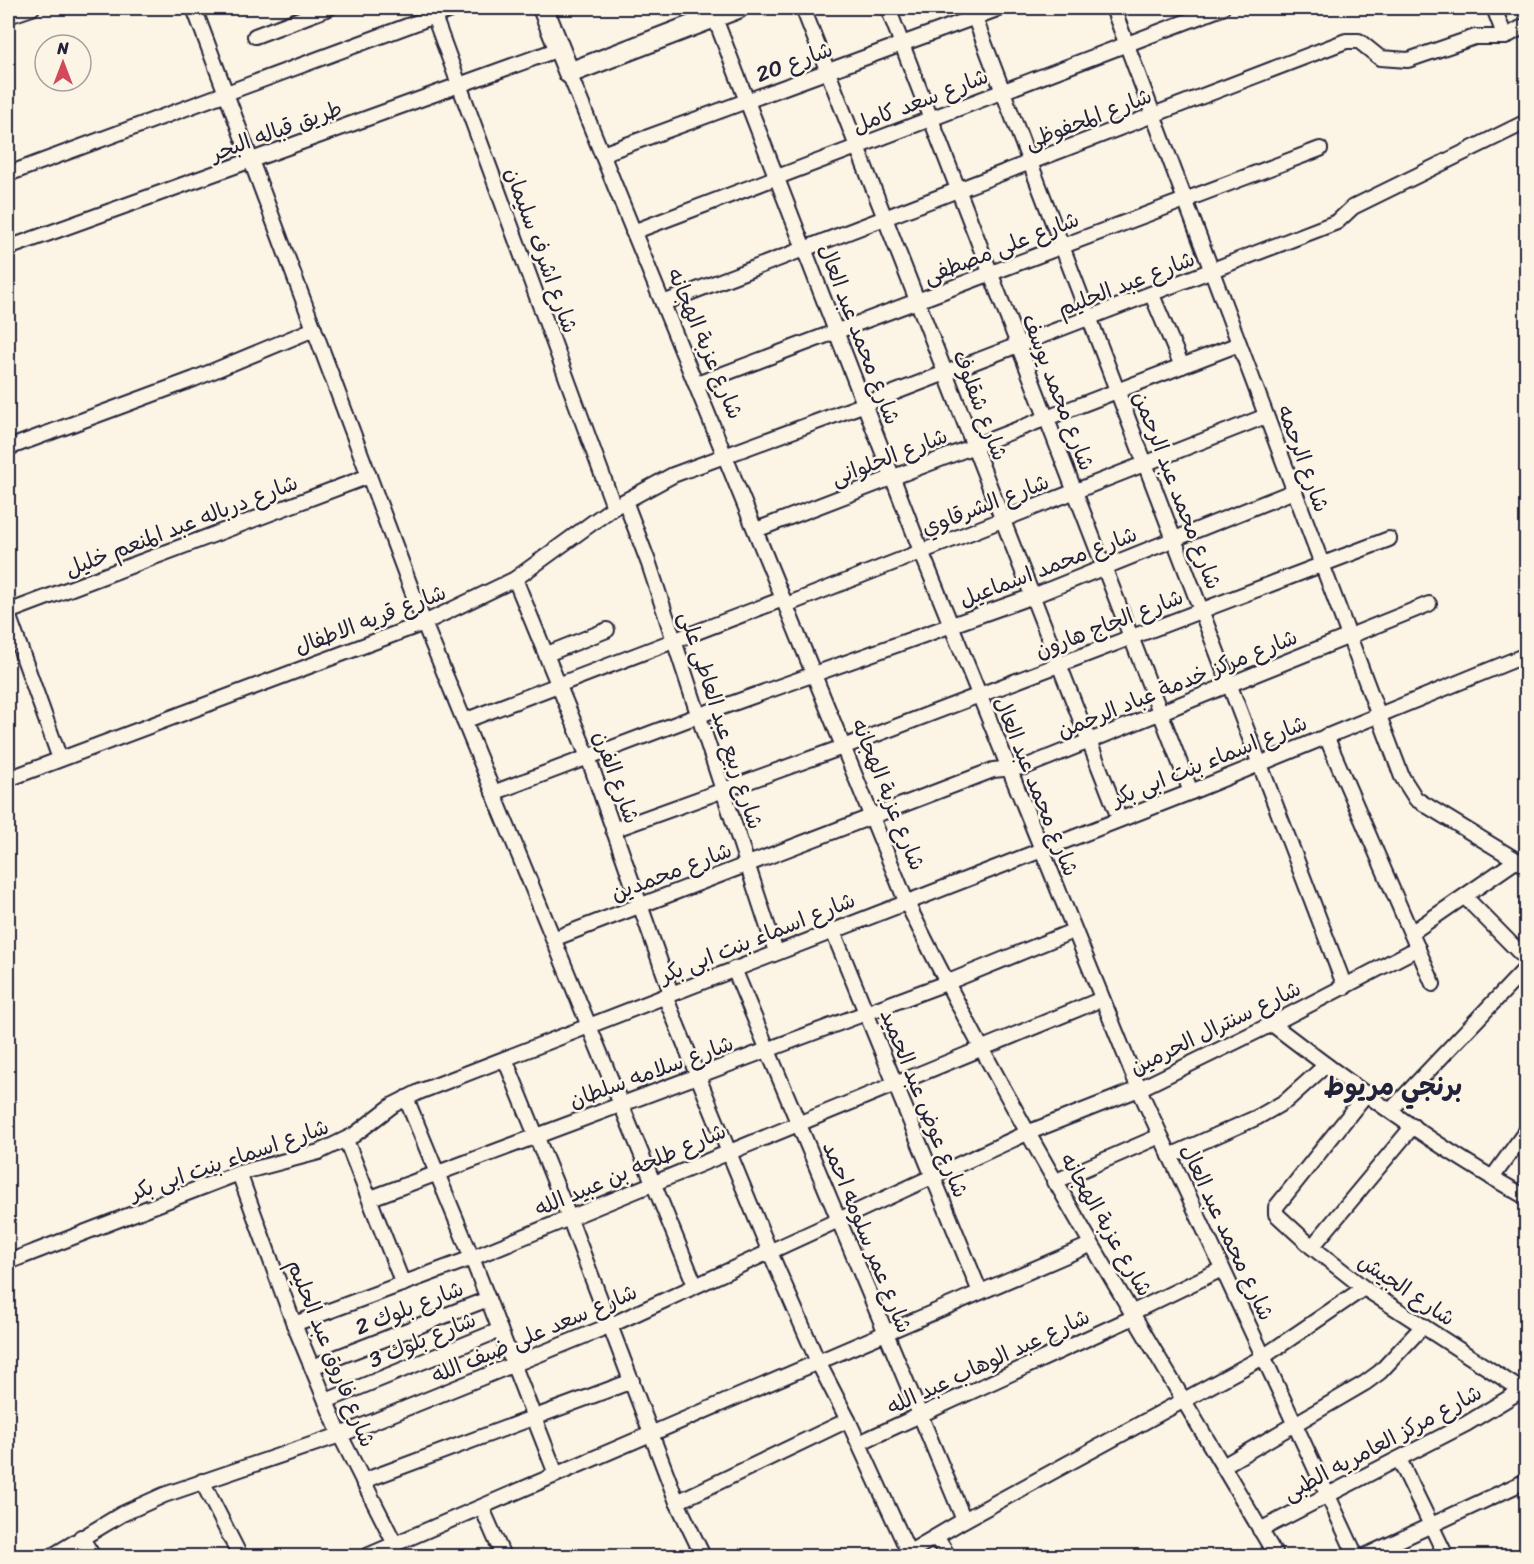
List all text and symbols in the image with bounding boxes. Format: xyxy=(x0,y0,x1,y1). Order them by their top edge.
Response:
street label: شارع 20 xyxy=(750,29,838,93)
north arrow xyxy=(33,33,93,93)
text: N xyxy=(56,34,69,63)
street label: شارع سعد كامل xyxy=(846,56,994,144)
street label: شارع المحفوظى xyxy=(1019,76,1158,161)
street label: طريق قباله البحر xyxy=(203,88,348,173)
street label: شارع اشرف سليمان xyxy=(493,162,590,339)
street label: شارع على مصطفى xyxy=(917,200,1085,295)
street label: شارع محمد عبد العال xyxy=(807,238,912,431)
street label: شارع عبد الحليم xyxy=(1052,239,1201,328)
street label: شارع عزبة الهجانه xyxy=(656,261,755,425)
street label: شارع محمد يوسف xyxy=(1011,308,1106,476)
street label: شارع شقلوف xyxy=(942,344,1020,466)
street label: شارع محمد عبد الرحمن xyxy=(1122,385,1233,595)
street label: شارع الرحمه xyxy=(1266,399,1341,518)
street label: شارع الحلوانى xyxy=(825,416,953,497)
street label: شارع الشرقاوي xyxy=(915,462,1055,547)
street label: شارع درباله عبد المنعم خليل xyxy=(59,463,304,588)
street label: شارع محمد اسماعيل xyxy=(953,515,1143,618)
street label: شارع قريه الاطفال xyxy=(288,573,452,666)
street label: شارع الحاج هارون xyxy=(1029,577,1189,670)
street label: شارع ربيع عبد العاطى على xyxy=(668,606,775,834)
street label: شارع مركز خدمة عباد الرحمن xyxy=(1051,617,1304,750)
street label: شارع محمد عبد العال xyxy=(983,690,1090,882)
street label: شارع اسماء بنت ابى بكر xyxy=(1103,703,1313,818)
street label: شارع عزبة الهجانه xyxy=(840,712,937,877)
street label: شارع الفرن xyxy=(582,725,651,829)
street label: شارع محمدين xyxy=(605,830,738,913)
street label: شارع اسماء بنت ابى بكر xyxy=(651,880,861,995)
street label: شارع سنترال الحرمين xyxy=(1123,969,1308,1086)
street label: شارع عوض عبد الحميد xyxy=(869,1003,980,1204)
street label: شارع سلامه سلطان xyxy=(563,1024,739,1119)
district label: برنجي مريوط xyxy=(1324,1063,1462,1110)
street label: شارع اسماء بنت ابى بكر xyxy=(122,1107,334,1213)
street label: شارع طلحه بن عبيد الله xyxy=(528,1111,732,1228)
street label: شارع عمر سلومه احمد xyxy=(811,1135,924,1339)
street label: شارع محمد عبد العال xyxy=(1169,1137,1286,1327)
street label: شارع عزبة الهجانه xyxy=(1049,1144,1164,1304)
street label: شارع الجيش xyxy=(1350,1242,1464,1337)
street label: شارع فاروق عبد الحليم xyxy=(276,1253,387,1453)
street label: شارع بلوك 2 xyxy=(349,1269,469,1346)
street label: شارع سعد على ضيف الله xyxy=(425,1272,643,1395)
street label: شارع عبد الوهاب عبد الله xyxy=(880,1297,1096,1426)
street label: شارع بلوك 3 xyxy=(362,1300,482,1379)
street label: شارع مركز العامريه الطبى xyxy=(1275,1373,1489,1512)

